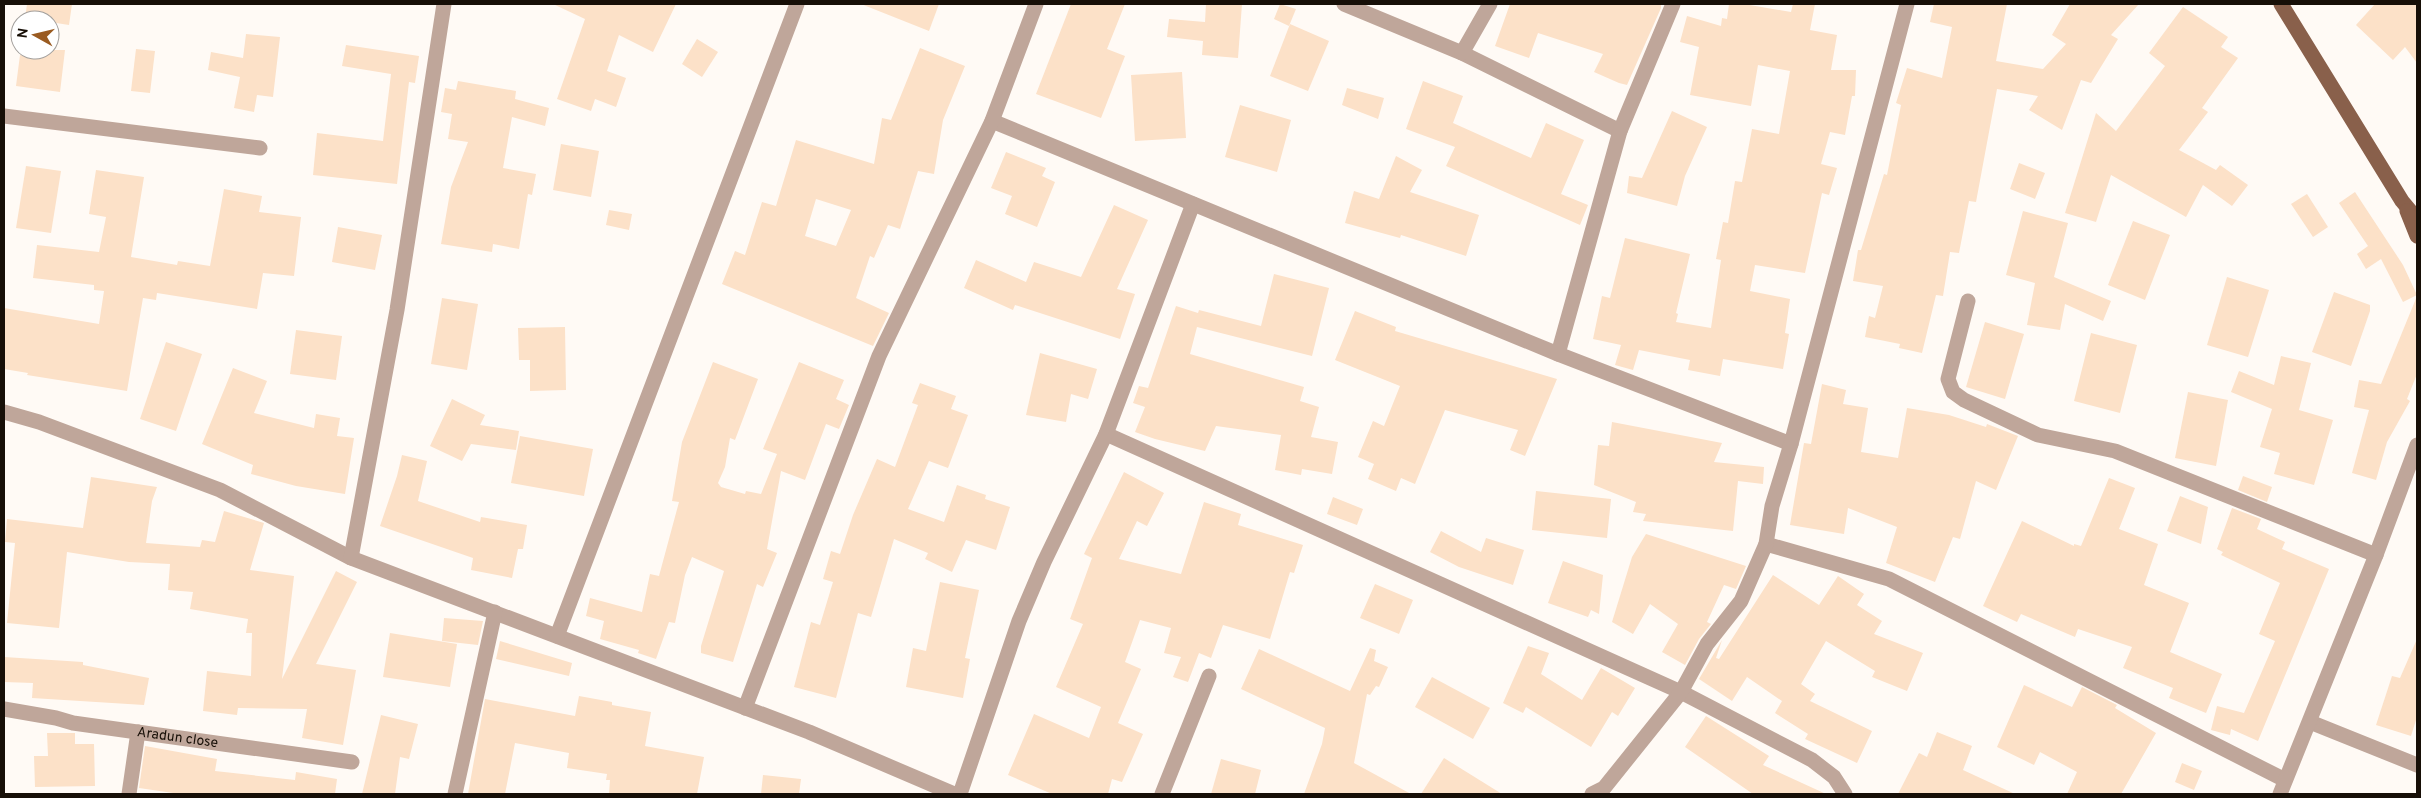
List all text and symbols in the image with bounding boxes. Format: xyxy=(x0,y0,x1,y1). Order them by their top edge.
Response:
north arrow xyxy=(10,10,60,60)
text: N xyxy=(14,27,33,40)
street label: Aradun close xyxy=(136,724,219,752)

